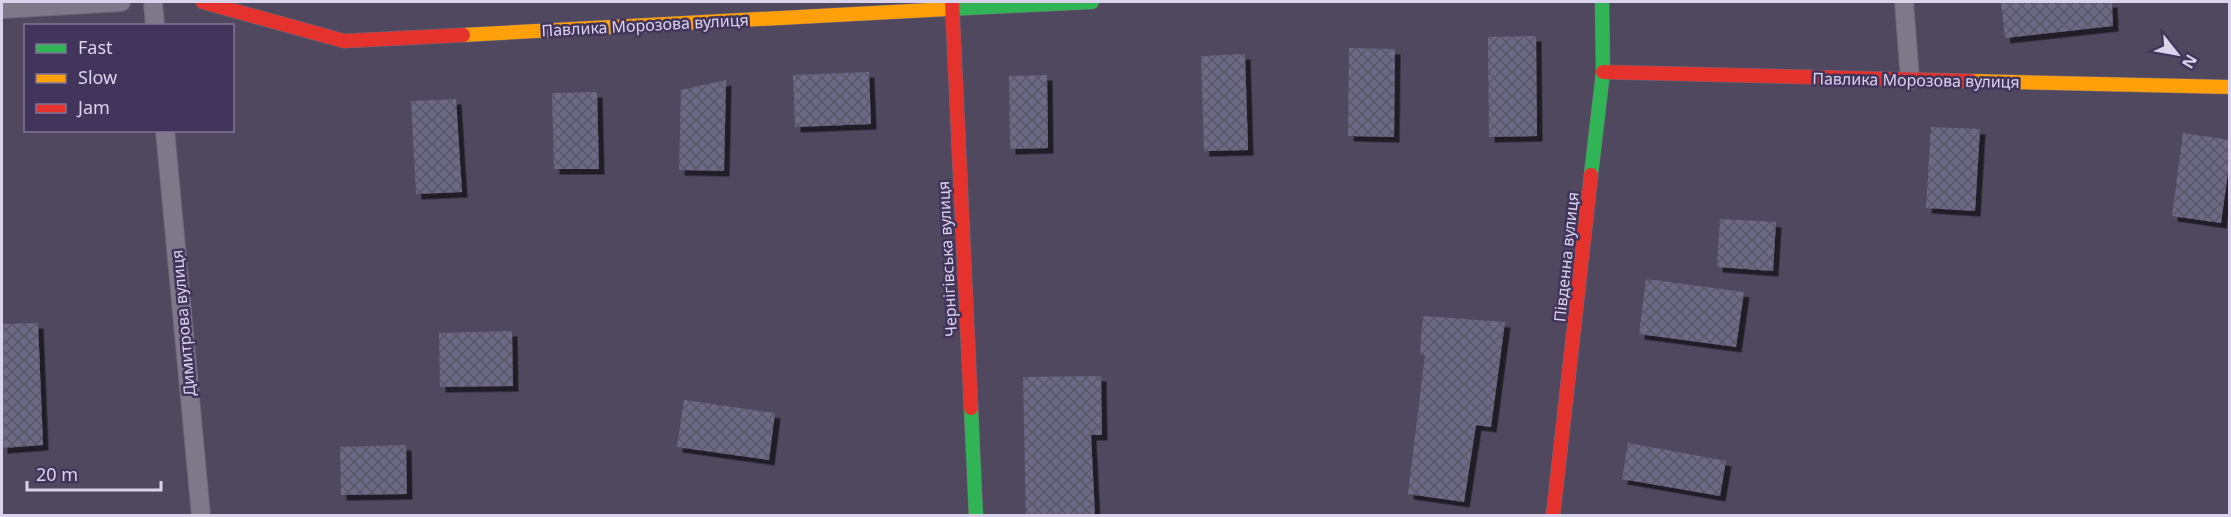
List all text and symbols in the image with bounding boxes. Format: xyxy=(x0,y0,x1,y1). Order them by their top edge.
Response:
street label: Павлика Морозова вулиця xyxy=(541,9,749,41)
legend xyxy=(24,24,234,132)
north arrow xyxy=(2147,24,2207,84)
text: Fast xyxy=(78,35,113,59)
text: N xyxy=(2177,50,2203,73)
text: Slow xyxy=(78,65,117,89)
street label: Павлика Морозова вулиця xyxy=(1812,67,2020,93)
text: Jam xyxy=(76,95,110,119)
street label: Чернігівська вулиця xyxy=(932,181,962,337)
street label: Південна вулиця xyxy=(1548,191,1584,323)
street label: Димитрова вулиця xyxy=(166,249,200,397)
scale bar xyxy=(27,454,160,492)
text: 20 m xyxy=(36,462,78,486)

